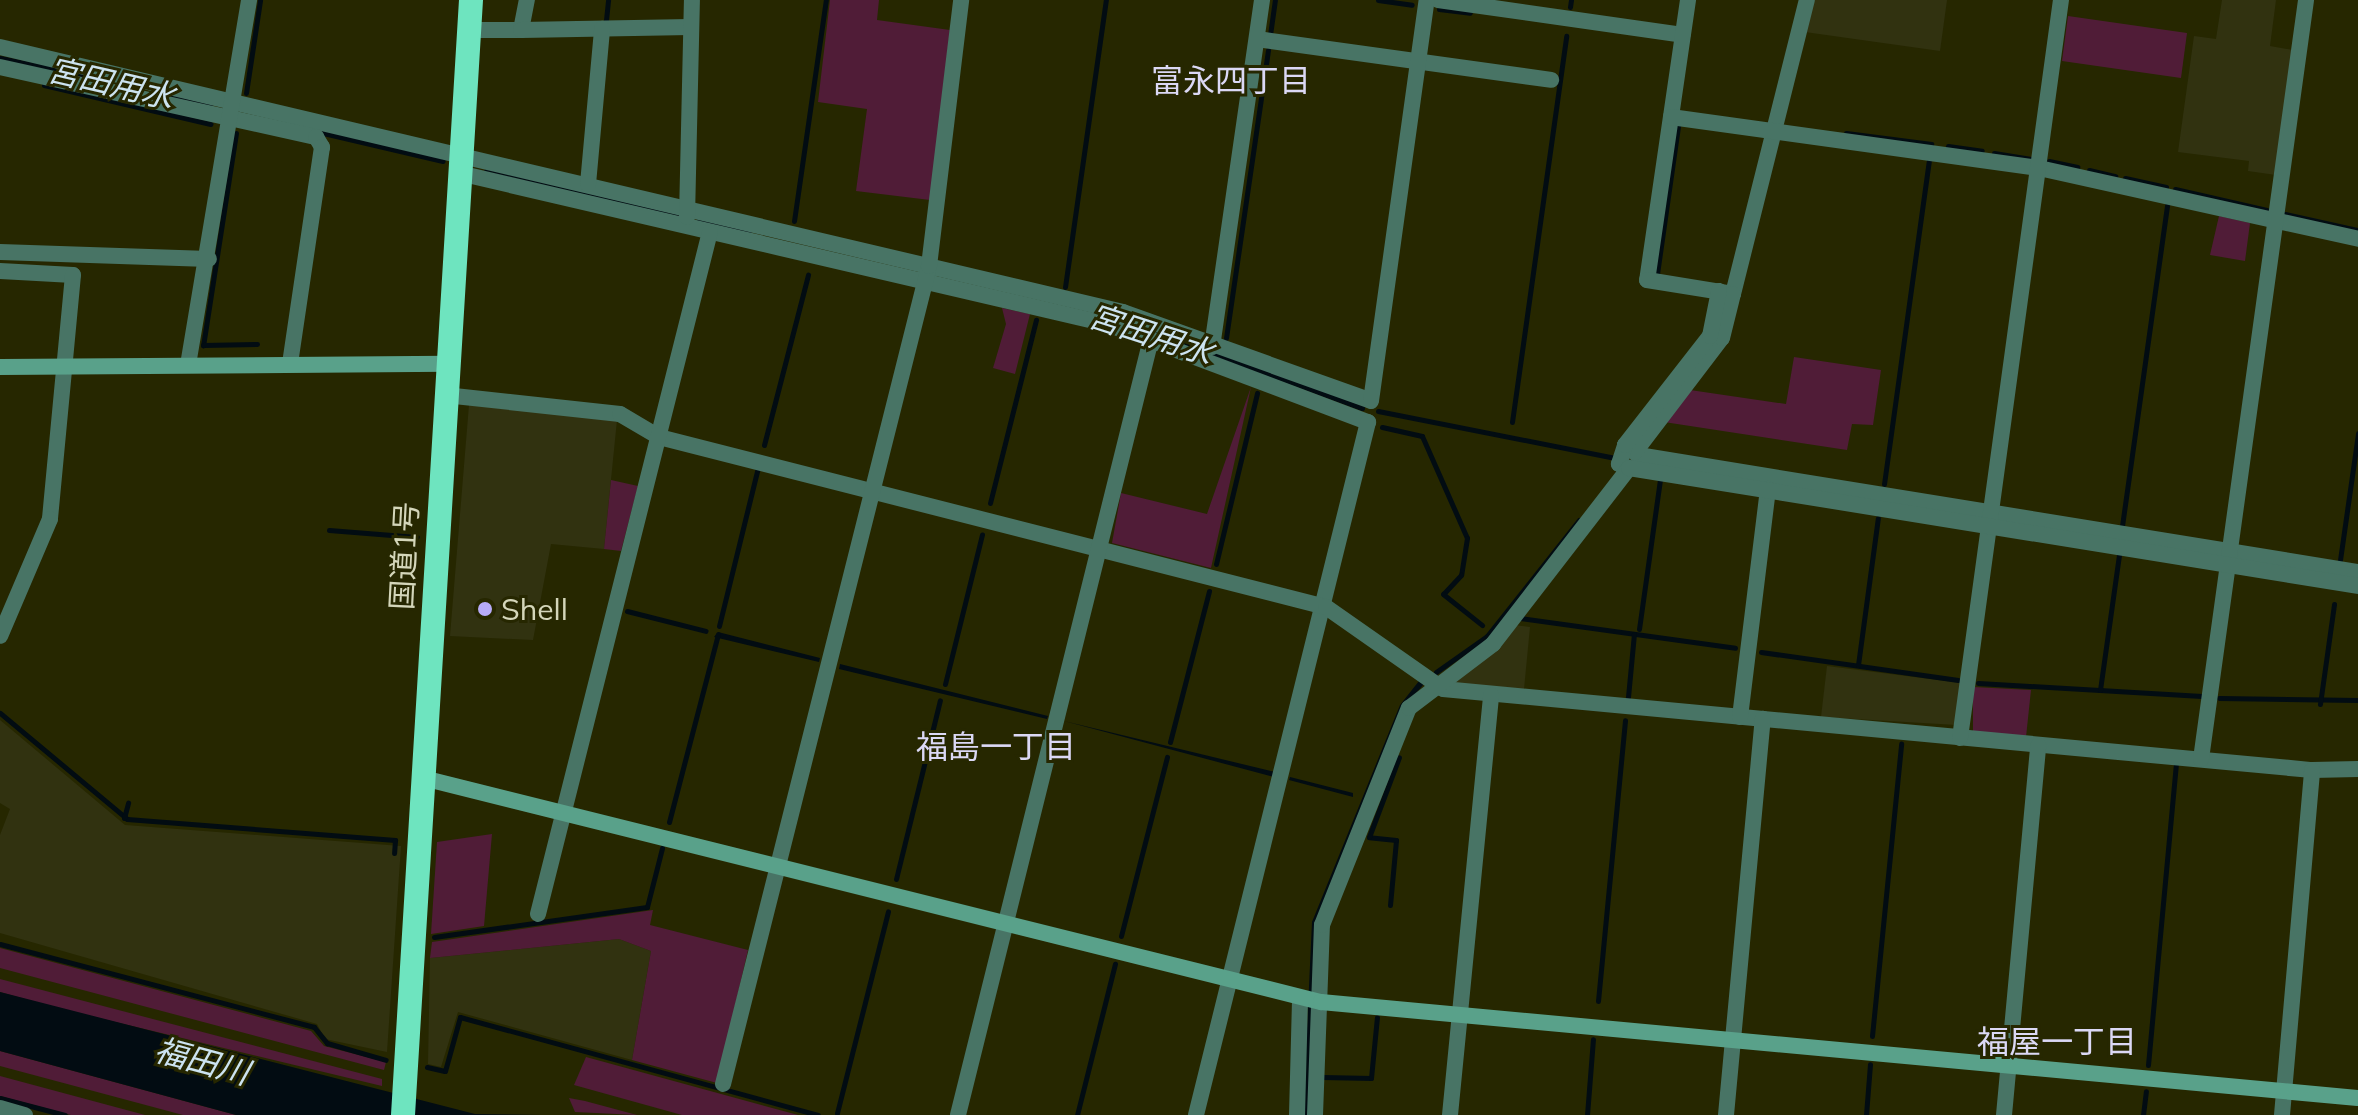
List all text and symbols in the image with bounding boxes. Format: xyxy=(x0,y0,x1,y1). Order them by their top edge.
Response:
water label: 宮田用水 xyxy=(44,50,178,116)
district label: 富永四丁目 xyxy=(1151,61,1311,99)
water label: 宮田用水 xyxy=(1084,296,1218,372)
street label: 国道1号 xyxy=(383,501,425,611)
place label: Shell xyxy=(501,591,568,627)
marker: Shell xyxy=(476,600,494,618)
district label: 福島一丁目 xyxy=(916,727,1076,765)
district label: 福屋一丁目 xyxy=(1977,1022,2137,1060)
water label: 福田川 xyxy=(151,1030,253,1092)

